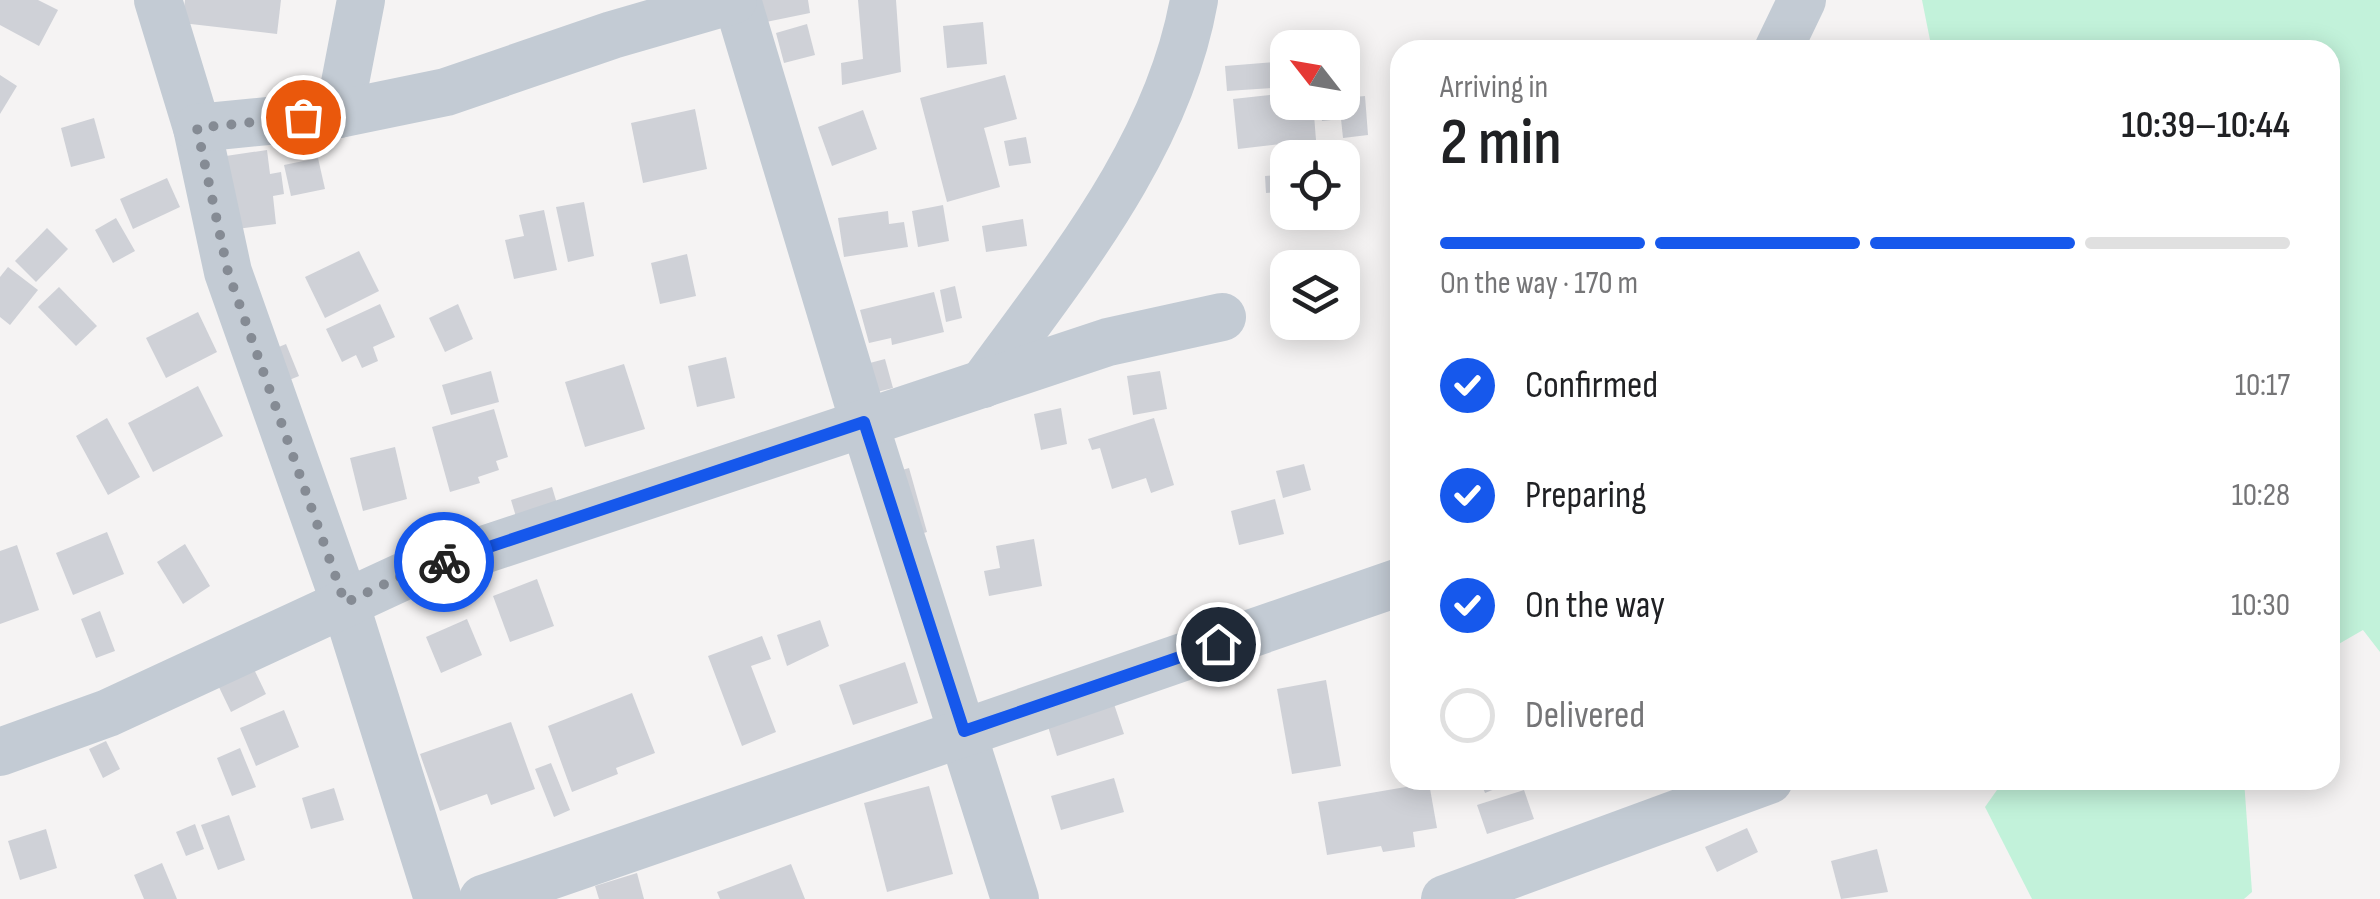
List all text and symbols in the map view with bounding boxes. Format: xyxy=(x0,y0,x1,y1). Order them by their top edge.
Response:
north arrow xyxy=(1270,30,1360,120)
map controls xyxy=(1270,30,1360,340)
text: Arriving in xyxy=(1440,68,1548,107)
pin xyxy=(261,75,346,160)
icon: bag xyxy=(276,90,331,145)
text: 10:39–10:44 xyxy=(2122,103,2290,148)
text: 2 min xyxy=(1440,105,1562,183)
button: locate xyxy=(1270,140,1360,230)
button: layers xyxy=(1270,250,1360,340)
text: On the way · 170 m xyxy=(1440,264,1638,303)
icon: check xyxy=(1440,358,1495,413)
text: Confirmed xyxy=(1525,363,1658,408)
text: 10:17 xyxy=(2235,366,2290,405)
icon: check xyxy=(1440,468,1495,523)
text: Preparing xyxy=(1525,473,1646,518)
text: 10:28 xyxy=(2232,476,2290,515)
courier xyxy=(394,512,494,612)
icon: bike xyxy=(417,535,472,590)
icon: check xyxy=(1440,578,1495,633)
text: On the way xyxy=(1525,583,1665,628)
text: 10:30 xyxy=(2231,586,2290,625)
pin xyxy=(1176,602,1261,687)
icon: home xyxy=(1191,617,1246,672)
text: Delivered xyxy=(1525,693,1645,738)

